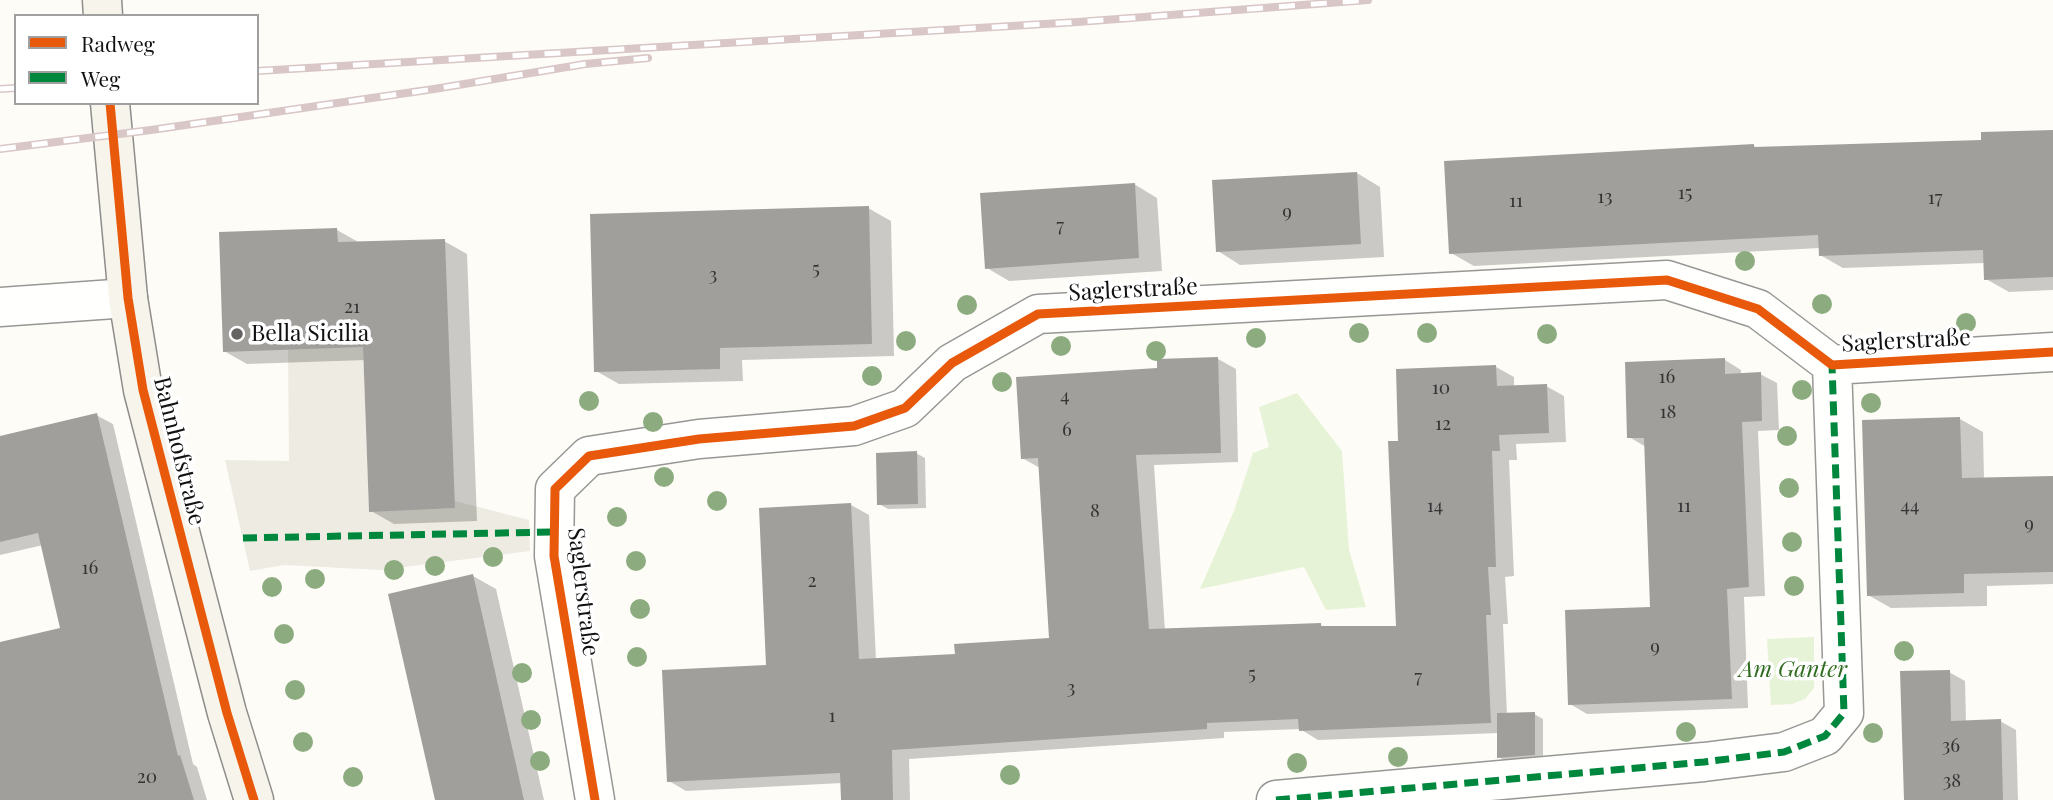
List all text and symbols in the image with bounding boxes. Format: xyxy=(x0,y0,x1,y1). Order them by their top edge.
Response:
legend xyxy=(14,14,259,105)
text: Radweg xyxy=(81,29,155,57)
text: Weg xyxy=(81,64,120,92)
house number: 15 xyxy=(1678,182,1692,204)
house number: 13 xyxy=(1597,186,1613,208)
house number: 17 xyxy=(1928,187,1942,209)
house number: 11 xyxy=(1509,190,1523,212)
house number: 9 xyxy=(1282,201,1292,223)
house number: 7 xyxy=(1056,215,1064,237)
house number: 5 xyxy=(812,258,820,280)
house number: 3 xyxy=(709,264,717,286)
street label: Saglerstraße xyxy=(1068,273,1198,307)
house number: 21 xyxy=(344,296,360,318)
place label: Bella Sicilia xyxy=(251,320,369,348)
street label: Saglerstraße xyxy=(1841,324,1971,358)
marker: Bella Sicilia xyxy=(229,326,245,342)
house number: 16 xyxy=(1659,366,1675,388)
street label: Bahnhofstraße xyxy=(147,374,211,528)
house number: 10 xyxy=(1432,377,1450,399)
house number: 4 xyxy=(1060,385,1070,407)
house number: 18 xyxy=(1660,401,1676,423)
house number: 12 xyxy=(1435,413,1451,435)
house number: 6 xyxy=(1062,419,1072,441)
house number: 14 xyxy=(1427,495,1443,517)
house number: 11 xyxy=(1677,495,1691,517)
house number: 44 xyxy=(1901,495,1919,517)
house number: 8 xyxy=(1090,500,1100,522)
house number: 9 xyxy=(2024,513,2034,535)
street label: Saglerstraße xyxy=(561,526,605,658)
house number: 16 xyxy=(82,557,98,579)
house number: 2 xyxy=(807,570,817,592)
house number: 9 xyxy=(1650,636,1660,658)
park label: Am Ganter xyxy=(1739,656,1847,684)
house number: 5 xyxy=(1248,663,1256,685)
house number: 7 xyxy=(1414,666,1422,688)
house number: 3 xyxy=(1067,677,1075,699)
house number: 1 xyxy=(828,705,836,727)
house number: 36 xyxy=(1942,735,1960,757)
house number: 20 xyxy=(137,766,157,788)
house number: 38 xyxy=(1943,770,1961,792)

